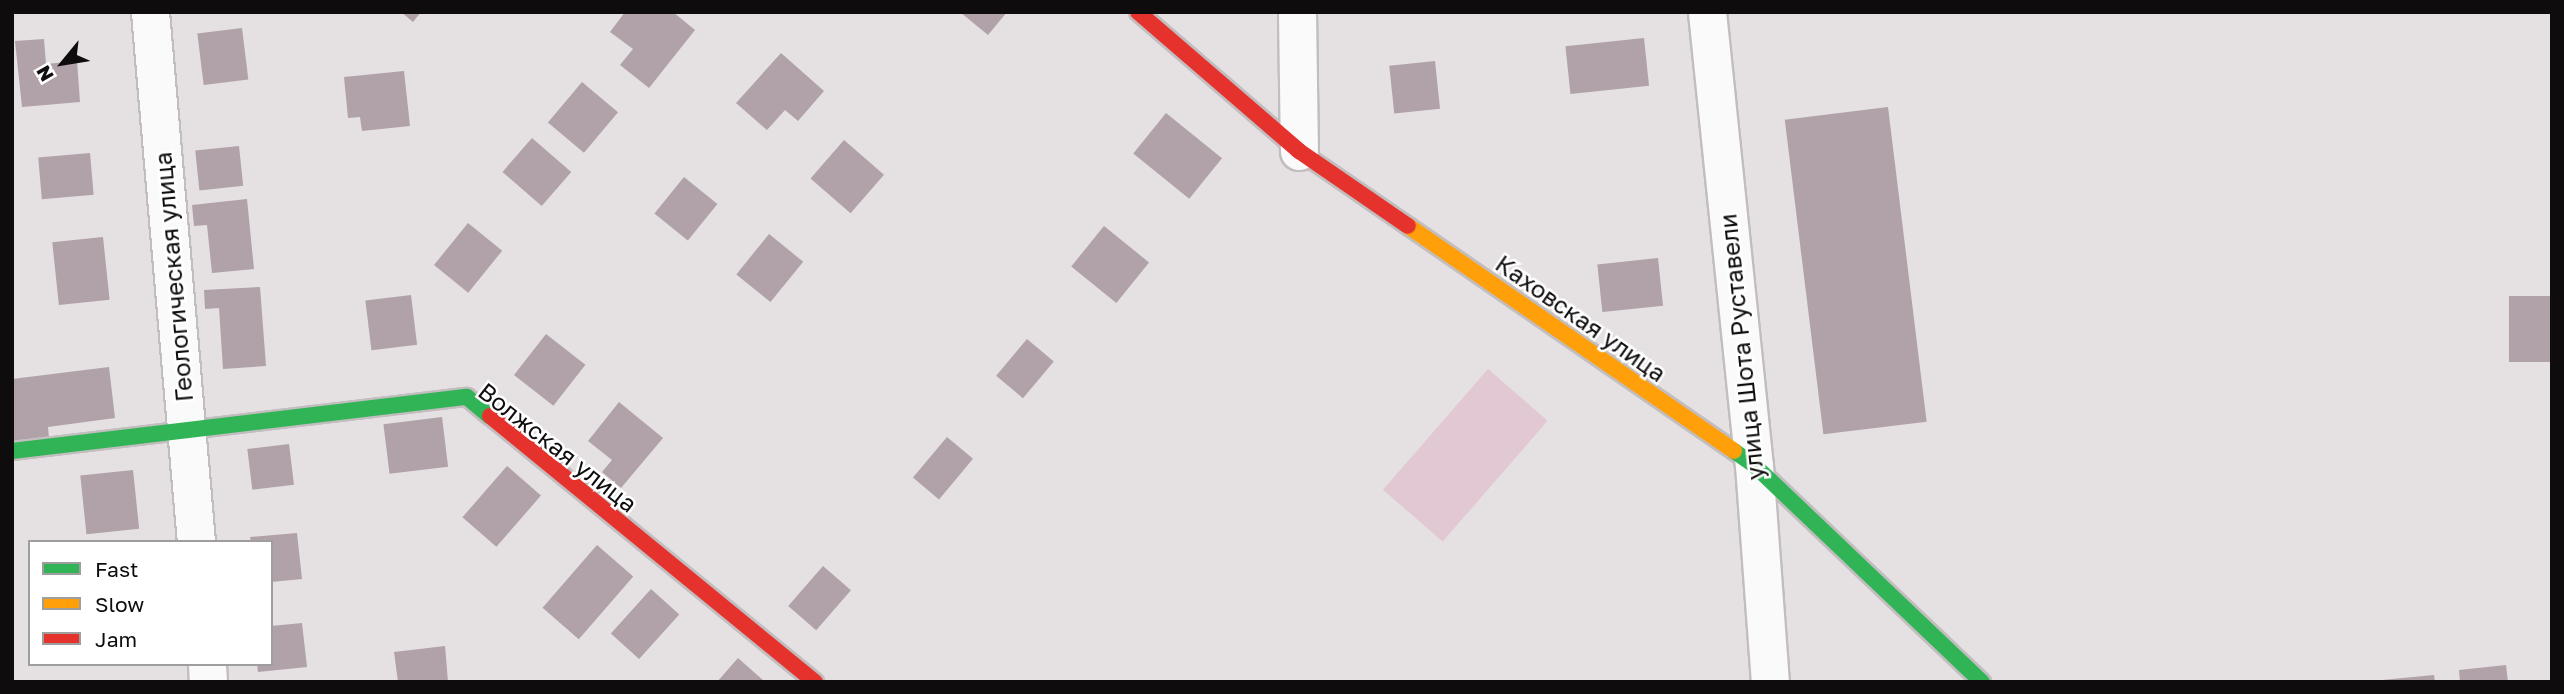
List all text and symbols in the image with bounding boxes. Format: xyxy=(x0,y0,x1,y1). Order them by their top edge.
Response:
north arrow xyxy=(28,28,98,98)
text: N xyxy=(31,62,58,86)
street label: Геологическая улица xyxy=(148,151,198,403)
street label: улица Шота Руставели xyxy=(1713,212,1769,482)
street label: Каховская улица xyxy=(1490,249,1672,387)
street label: Волжская улица xyxy=(473,376,643,518)
legend xyxy=(28,540,273,666)
text: Fast xyxy=(95,556,138,582)
text: Slow xyxy=(95,591,144,617)
text: Jam xyxy=(95,626,137,652)

